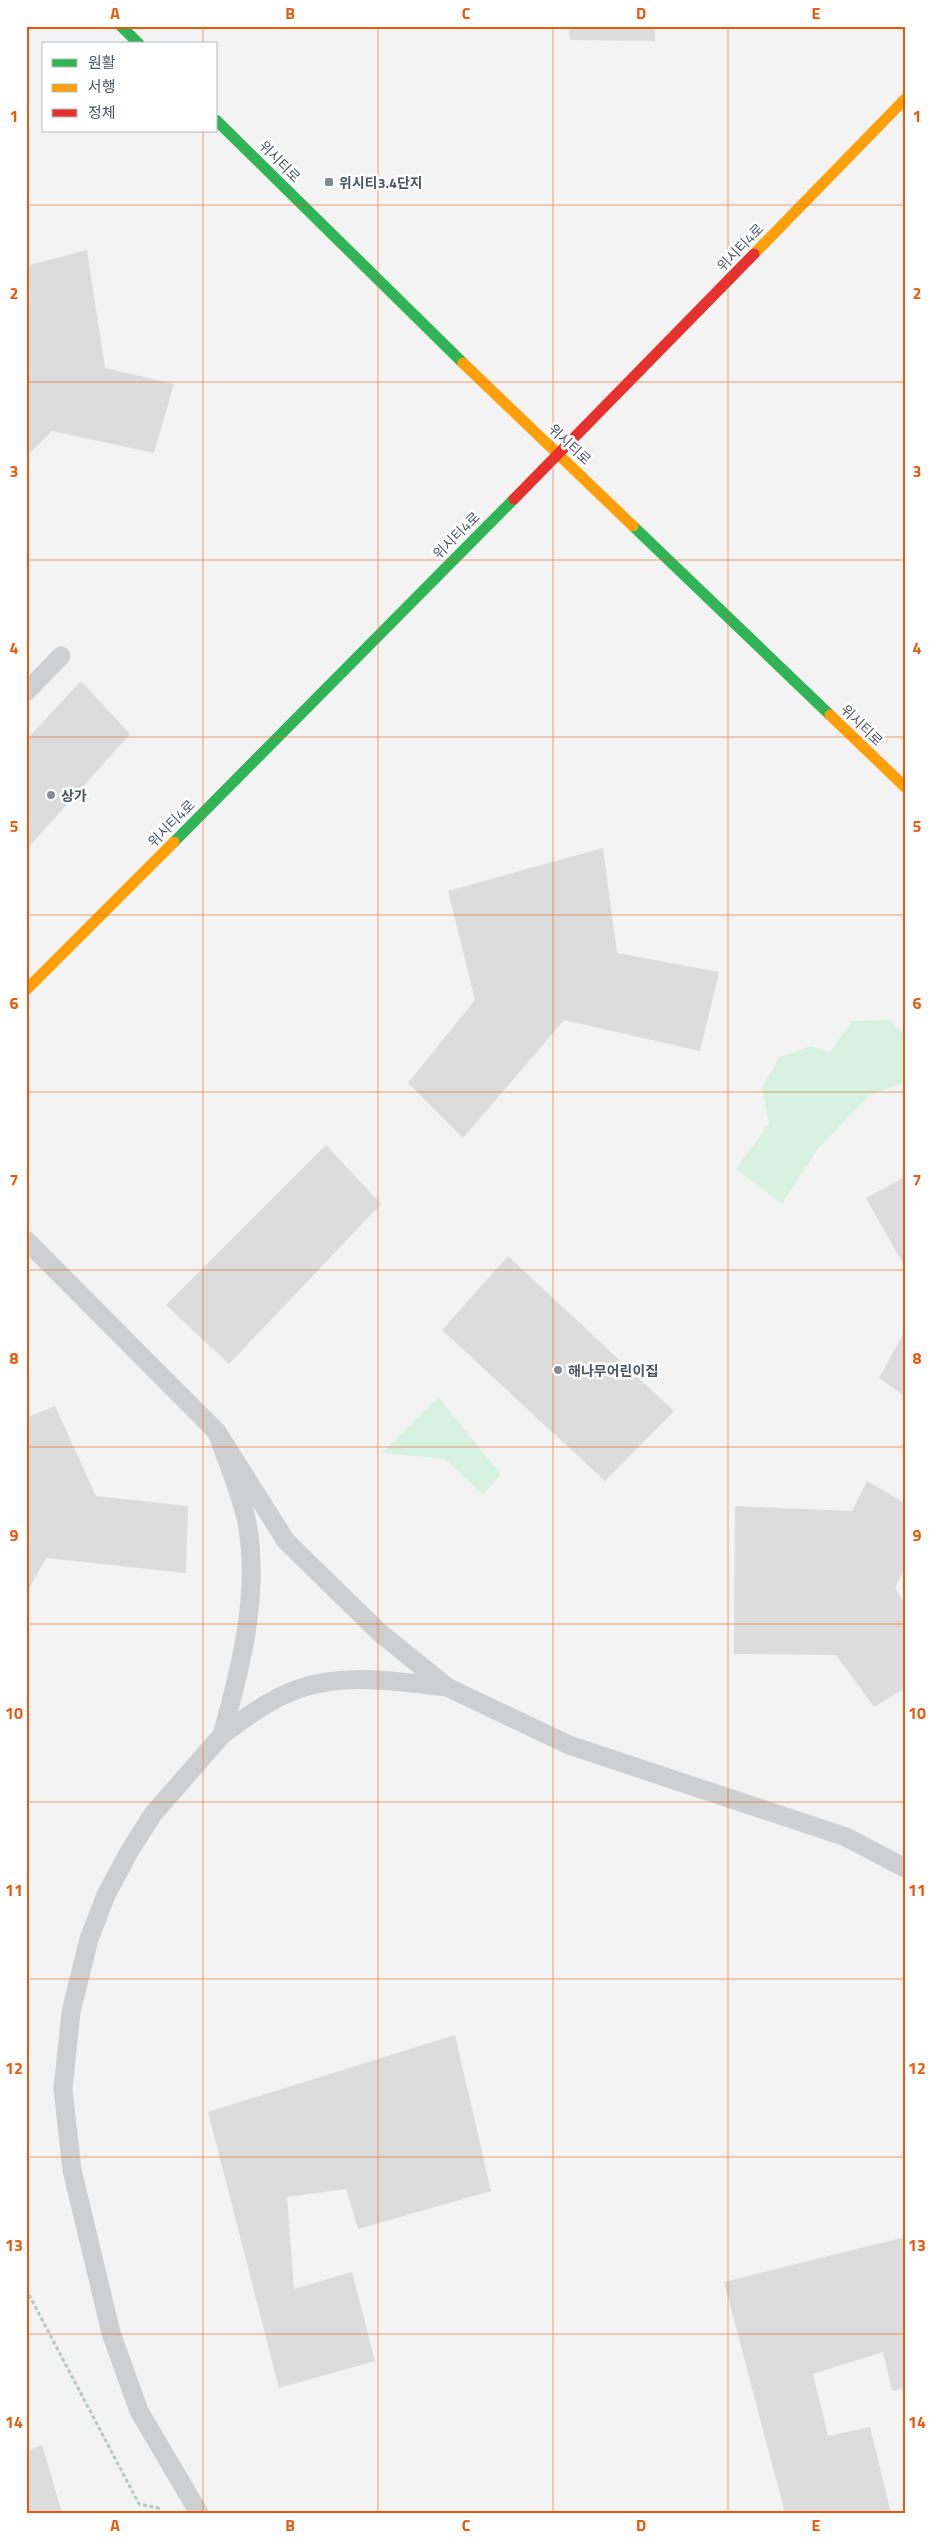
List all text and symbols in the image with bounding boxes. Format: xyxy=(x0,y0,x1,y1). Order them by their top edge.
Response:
text: A xyxy=(110,1,120,25)
text: B xyxy=(285,1,295,25)
text: C xyxy=(462,1,471,25)
text: D xyxy=(636,1,646,25)
text: E xyxy=(812,1,821,25)
legend xyxy=(42,42,218,132)
text: 원활 xyxy=(88,51,116,74)
text: 서행 xyxy=(88,75,116,98)
text: 정체 xyxy=(88,101,116,124)
text: 1 xyxy=(10,104,18,128)
text: 1 xyxy=(913,104,921,128)
street label: 위시티로 xyxy=(254,135,306,187)
place label: 위시티3.4단지 xyxy=(339,172,423,193)
marker: 위시티3.4단지 xyxy=(323,176,335,188)
street label: 위시티4로 xyxy=(712,218,768,276)
text: 2 xyxy=(10,281,18,305)
text: 2 xyxy=(913,281,921,305)
street label: 위시티로 xyxy=(544,419,596,469)
text: 3 xyxy=(10,459,18,483)
text: 3 xyxy=(913,459,921,483)
street label: 위시티4로 xyxy=(428,507,484,563)
text: 4 xyxy=(10,636,19,660)
text: 4 xyxy=(913,636,922,660)
street label: 위시티로 xyxy=(836,700,888,751)
place label: 상가 xyxy=(61,785,87,806)
marker: 상가 xyxy=(45,789,57,801)
street label: 위시티4로 xyxy=(143,795,199,851)
text: 5 xyxy=(10,814,19,838)
text: 5 xyxy=(913,814,922,838)
text: 6 xyxy=(10,991,19,1015)
text: 6 xyxy=(913,991,922,1015)
text: 7 xyxy=(10,1168,18,1192)
text: 7 xyxy=(913,1168,921,1192)
text: 8 xyxy=(10,1346,19,1370)
text: 8 xyxy=(913,1346,922,1370)
place label: 해나무어린이집 xyxy=(568,1360,658,1381)
marker: 해나무어린이집 xyxy=(552,1364,564,1376)
text: 9 xyxy=(10,1523,19,1547)
text: 9 xyxy=(913,1523,922,1547)
text: 10 xyxy=(5,1701,23,1725)
text: 10 xyxy=(908,1701,926,1725)
text: 11 xyxy=(5,1878,23,1902)
text: 11 xyxy=(908,1878,926,1902)
text: 12 xyxy=(5,2056,23,2080)
text: 12 xyxy=(908,2056,926,2080)
text: 13 xyxy=(5,2233,23,2257)
text: 13 xyxy=(908,2233,926,2257)
text: 14 xyxy=(5,2410,23,2434)
text: 14 xyxy=(908,2410,926,2434)
text: A xyxy=(110,2513,120,2537)
text: B xyxy=(285,2513,295,2537)
text: C xyxy=(462,2513,471,2537)
text: D xyxy=(636,2513,646,2537)
text: E xyxy=(812,2513,821,2537)

